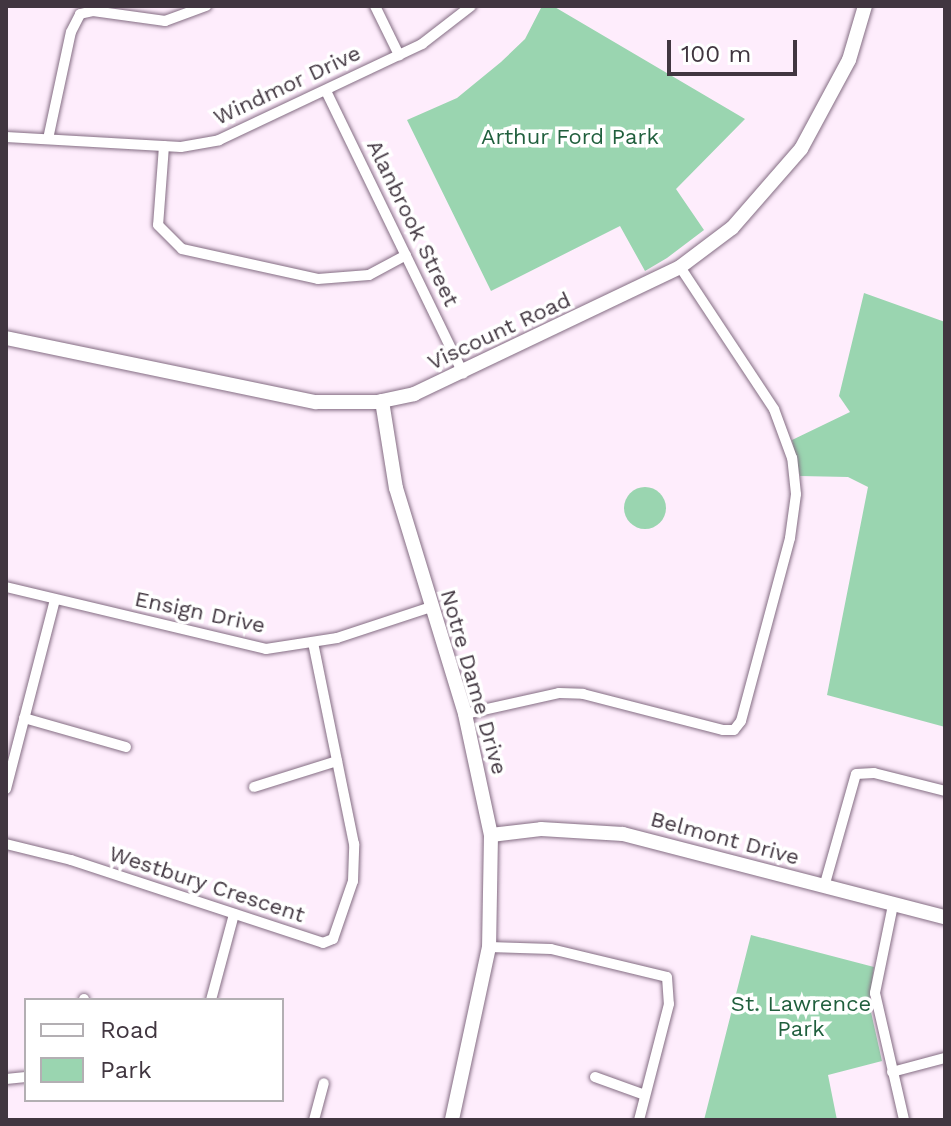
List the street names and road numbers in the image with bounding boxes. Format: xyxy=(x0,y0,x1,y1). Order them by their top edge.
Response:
street label: Windmor Drive xyxy=(209,39,365,131)
street label: Alanbrook Street xyxy=(361,135,465,311)
street label: Viscount Road xyxy=(423,286,575,376)
street label: Ensign Drive xyxy=(132,585,268,639)
street label: Notre Dame Drive xyxy=(435,586,513,778)
street label: Belmont Drive xyxy=(648,805,802,871)
street label: Westbury Crescent xyxy=(106,840,308,928)

